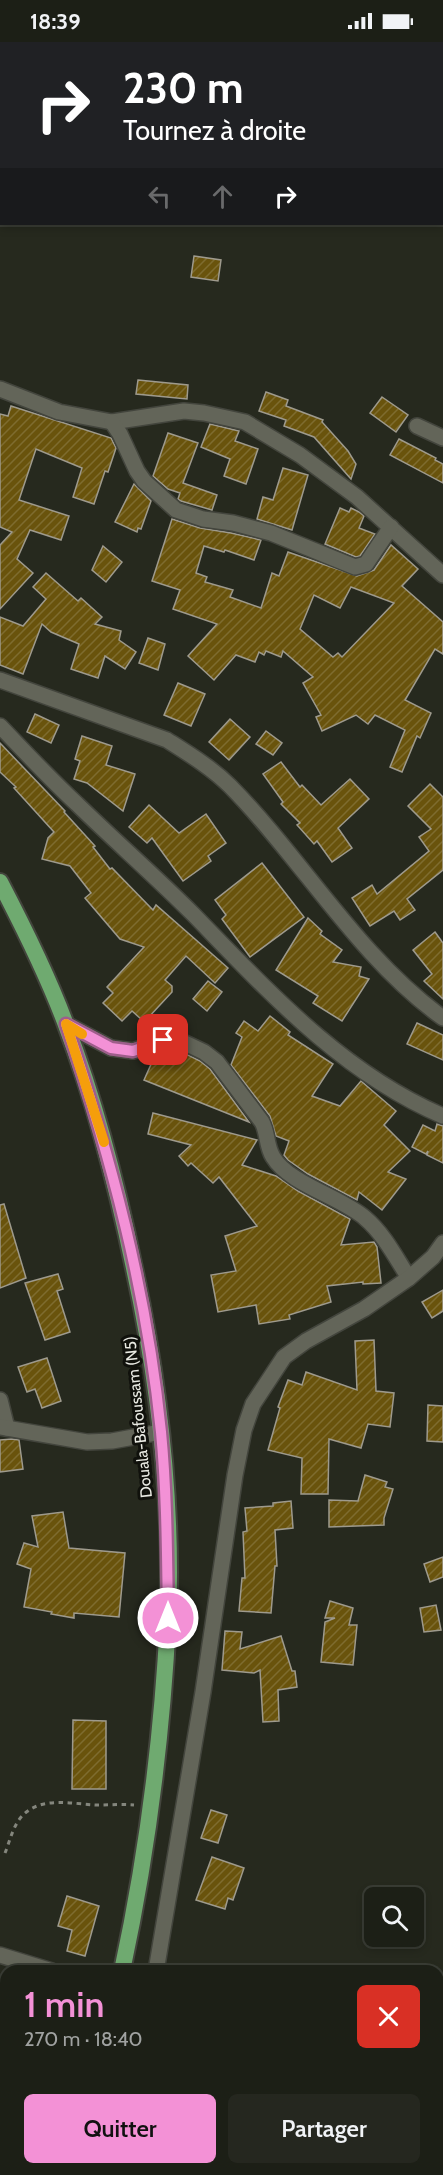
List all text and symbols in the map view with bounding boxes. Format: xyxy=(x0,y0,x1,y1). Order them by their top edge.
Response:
text: 18:39 xyxy=(30,8,81,35)
text: 230 m xyxy=(123,62,243,114)
icon: right xyxy=(24,66,102,144)
text: Tournez à droite xyxy=(123,114,306,147)
icon: left xyxy=(143,180,176,213)
icon: ahead xyxy=(206,180,239,213)
icon: right xyxy=(269,180,302,213)
pin xyxy=(137,1014,188,1065)
icon: arrive xyxy=(146,1023,179,1056)
street label: Douala-Bafoussam (N5) xyxy=(120,1335,156,1499)
position arrow xyxy=(136,1586,200,1650)
map controls xyxy=(364,1887,424,1947)
button: search xyxy=(364,1887,424,1947)
text: 1 min xyxy=(24,1982,104,2026)
button: close xyxy=(357,1985,420,2048)
text: 270 m · 18:40 xyxy=(24,2027,142,2051)
button: Quitter xyxy=(24,2094,216,2163)
button: Partager xyxy=(228,2094,420,2163)

